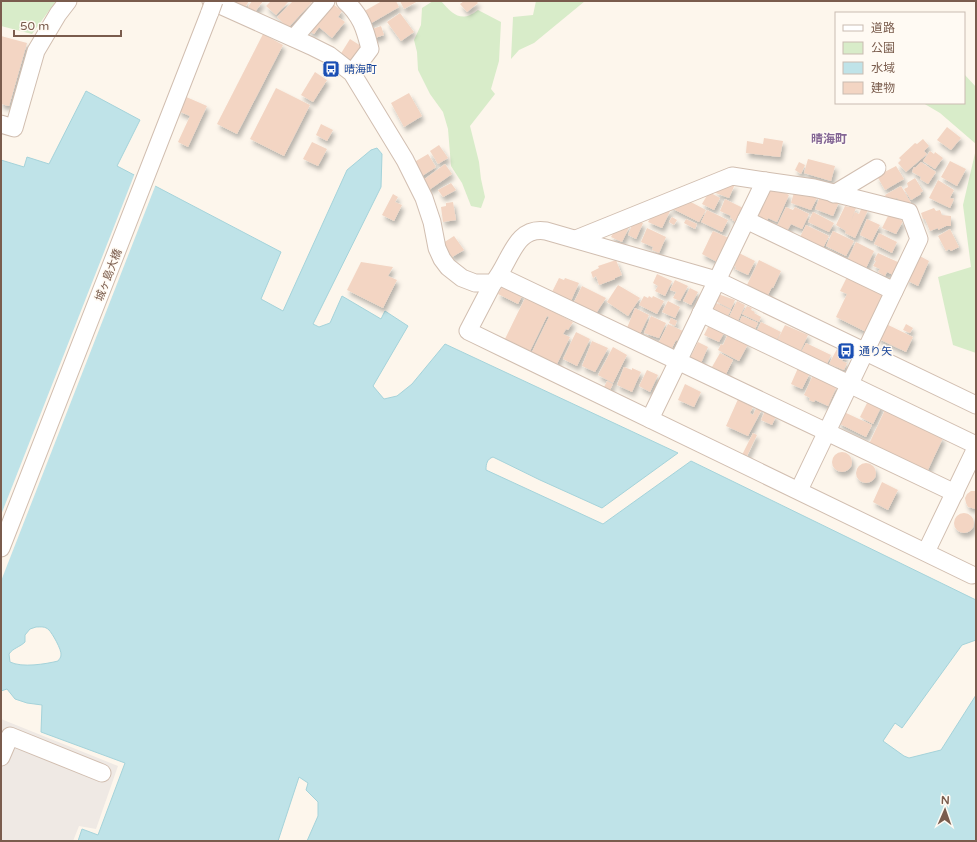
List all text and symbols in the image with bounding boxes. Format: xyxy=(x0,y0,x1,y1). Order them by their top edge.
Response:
scale bar xyxy=(14,12,121,38)
legend xyxy=(835,12,965,104)
text: 50 m xyxy=(20,19,49,33)
text: 道路 xyxy=(871,21,895,35)
text: 公園 xyxy=(871,41,895,55)
bus stop icon: 晴海町 xyxy=(321,59,341,79)
text: 水域 xyxy=(871,61,895,75)
place label: 晴海町 xyxy=(344,63,377,76)
text: 建物 xyxy=(871,81,895,95)
district label: 晴海町 xyxy=(811,132,847,146)
street label: 城ヶ島大橋 xyxy=(93,247,124,303)
bus stop icon: 通り矢 xyxy=(836,341,856,361)
place label: 通り矢 xyxy=(859,345,892,358)
north arrow xyxy=(925,790,965,830)
text: N xyxy=(941,794,950,807)

